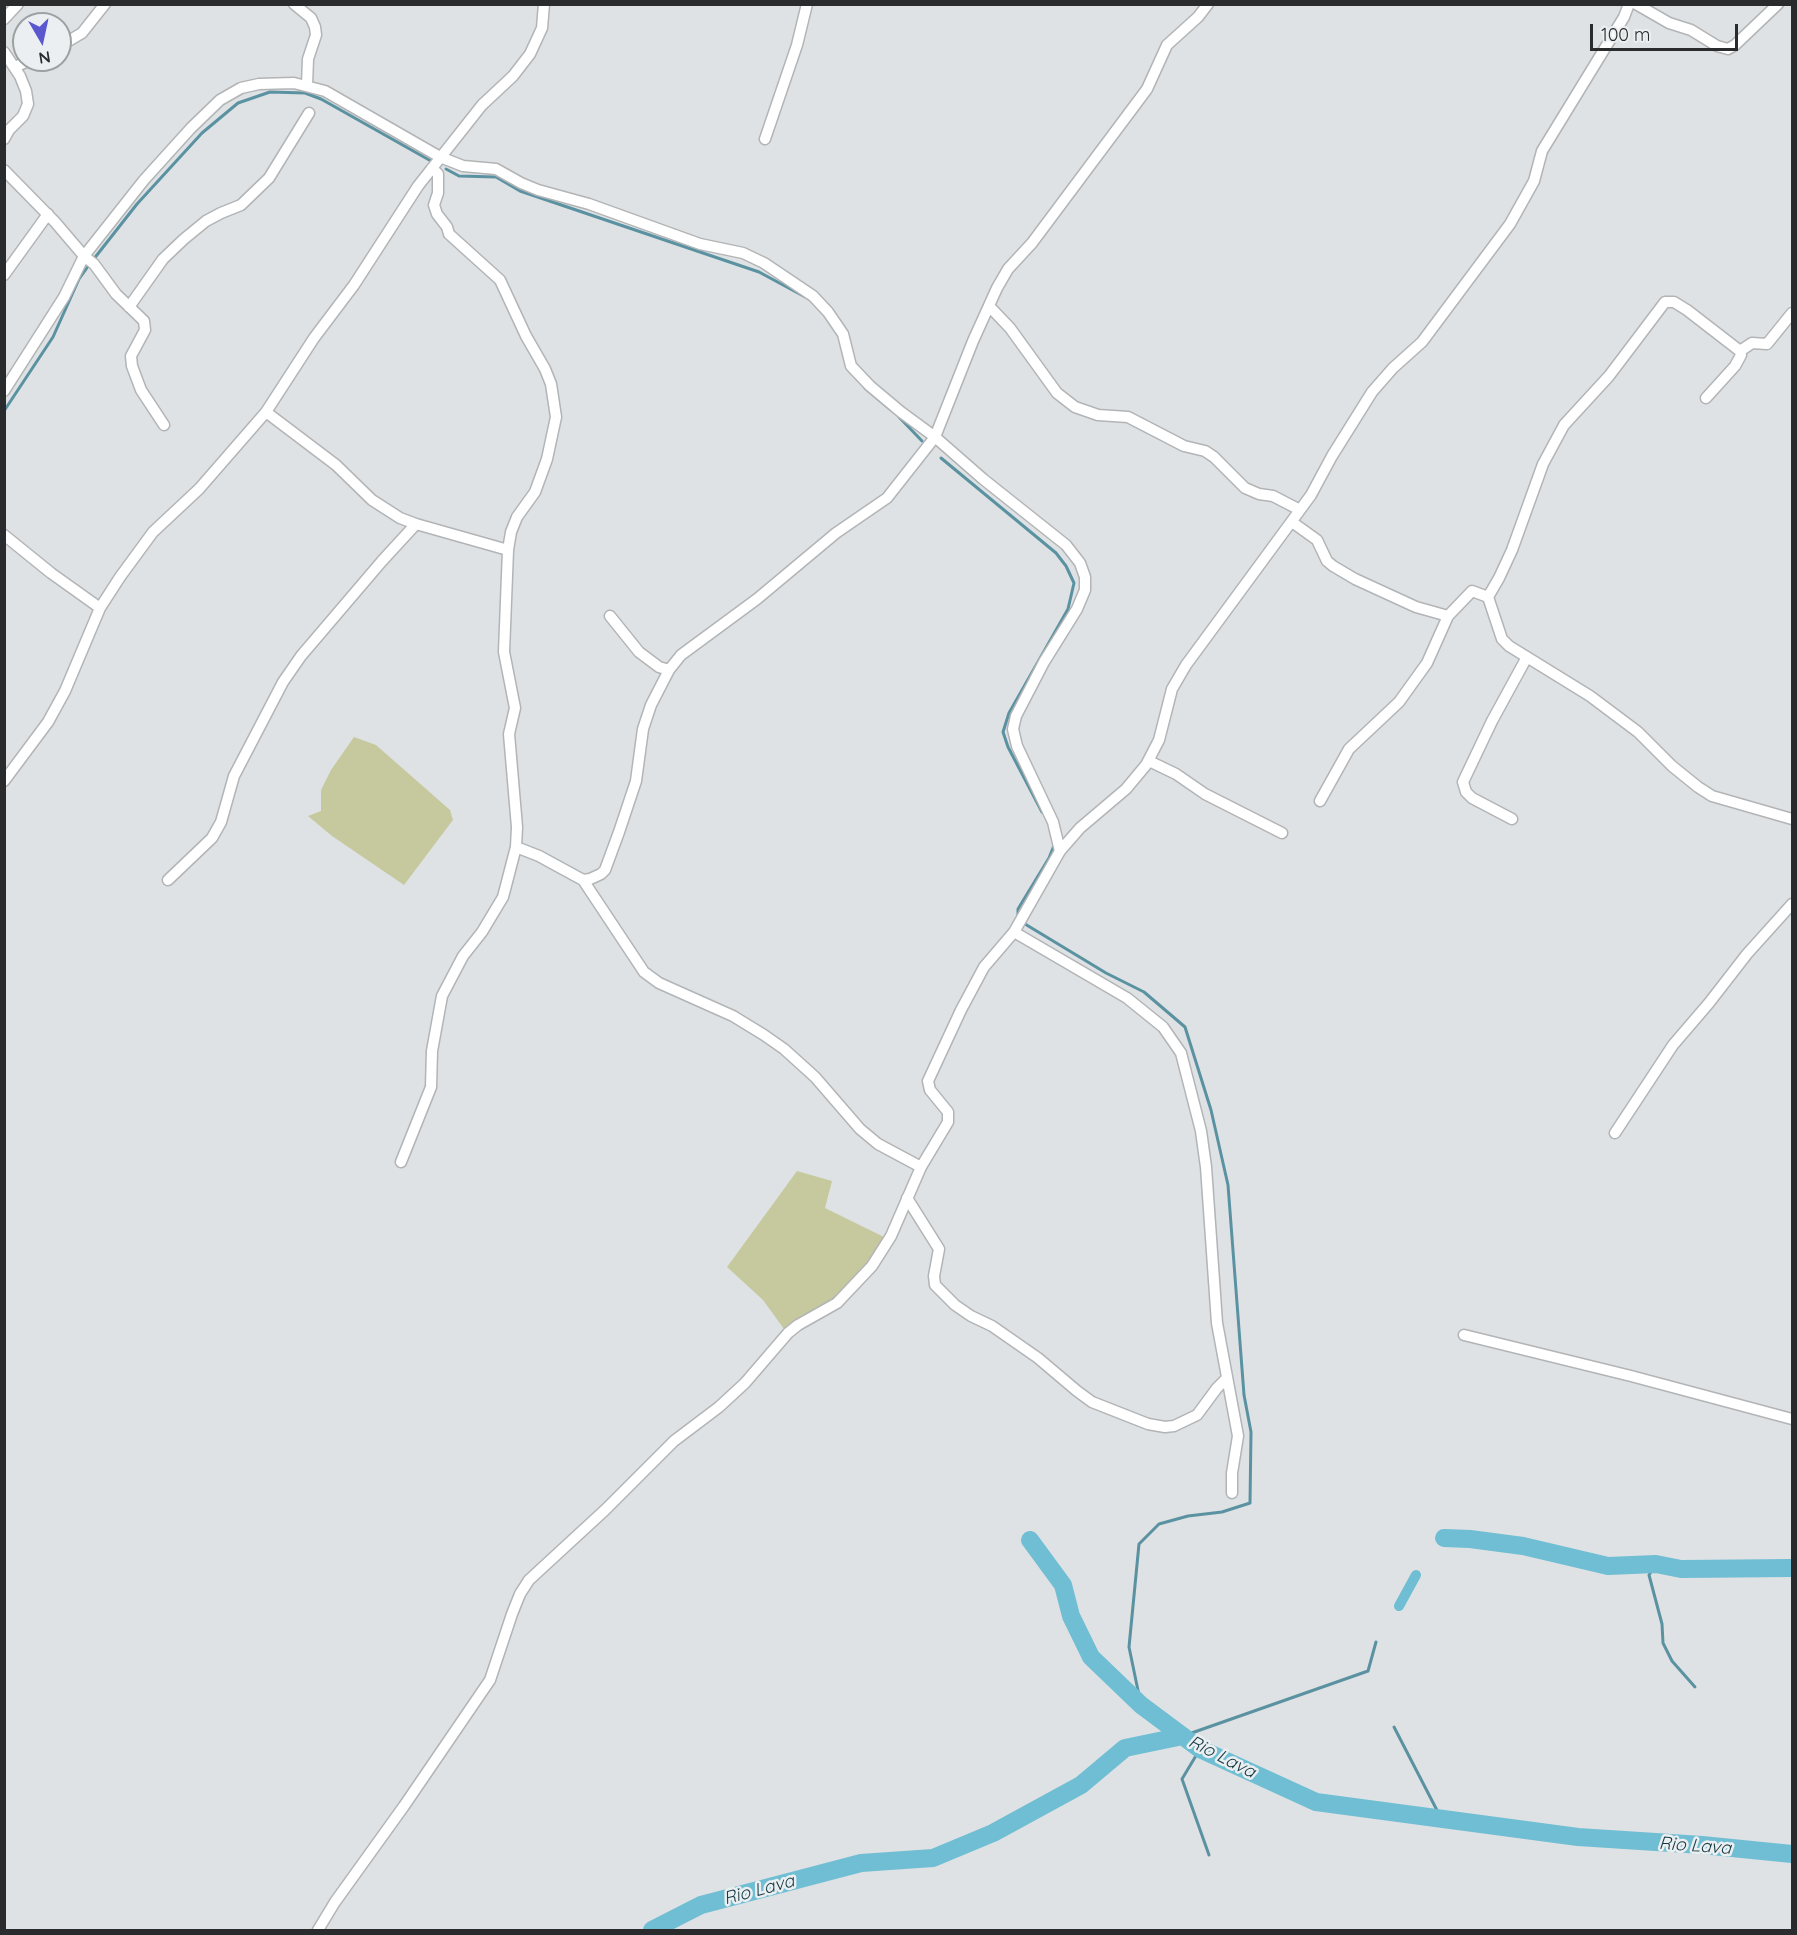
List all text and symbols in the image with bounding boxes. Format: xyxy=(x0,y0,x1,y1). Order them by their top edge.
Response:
north arrow xyxy=(12,12,72,72)
scale bar xyxy=(1593,12,1742,50)
text: 100 m xyxy=(1601,23,1650,46)
text: N xyxy=(37,47,52,69)
water label: Rio Lava xyxy=(1185,1731,1259,1783)
water label: Rio Lava xyxy=(1658,1833,1732,1859)
water label: Rio Lava xyxy=(721,1870,797,1910)

